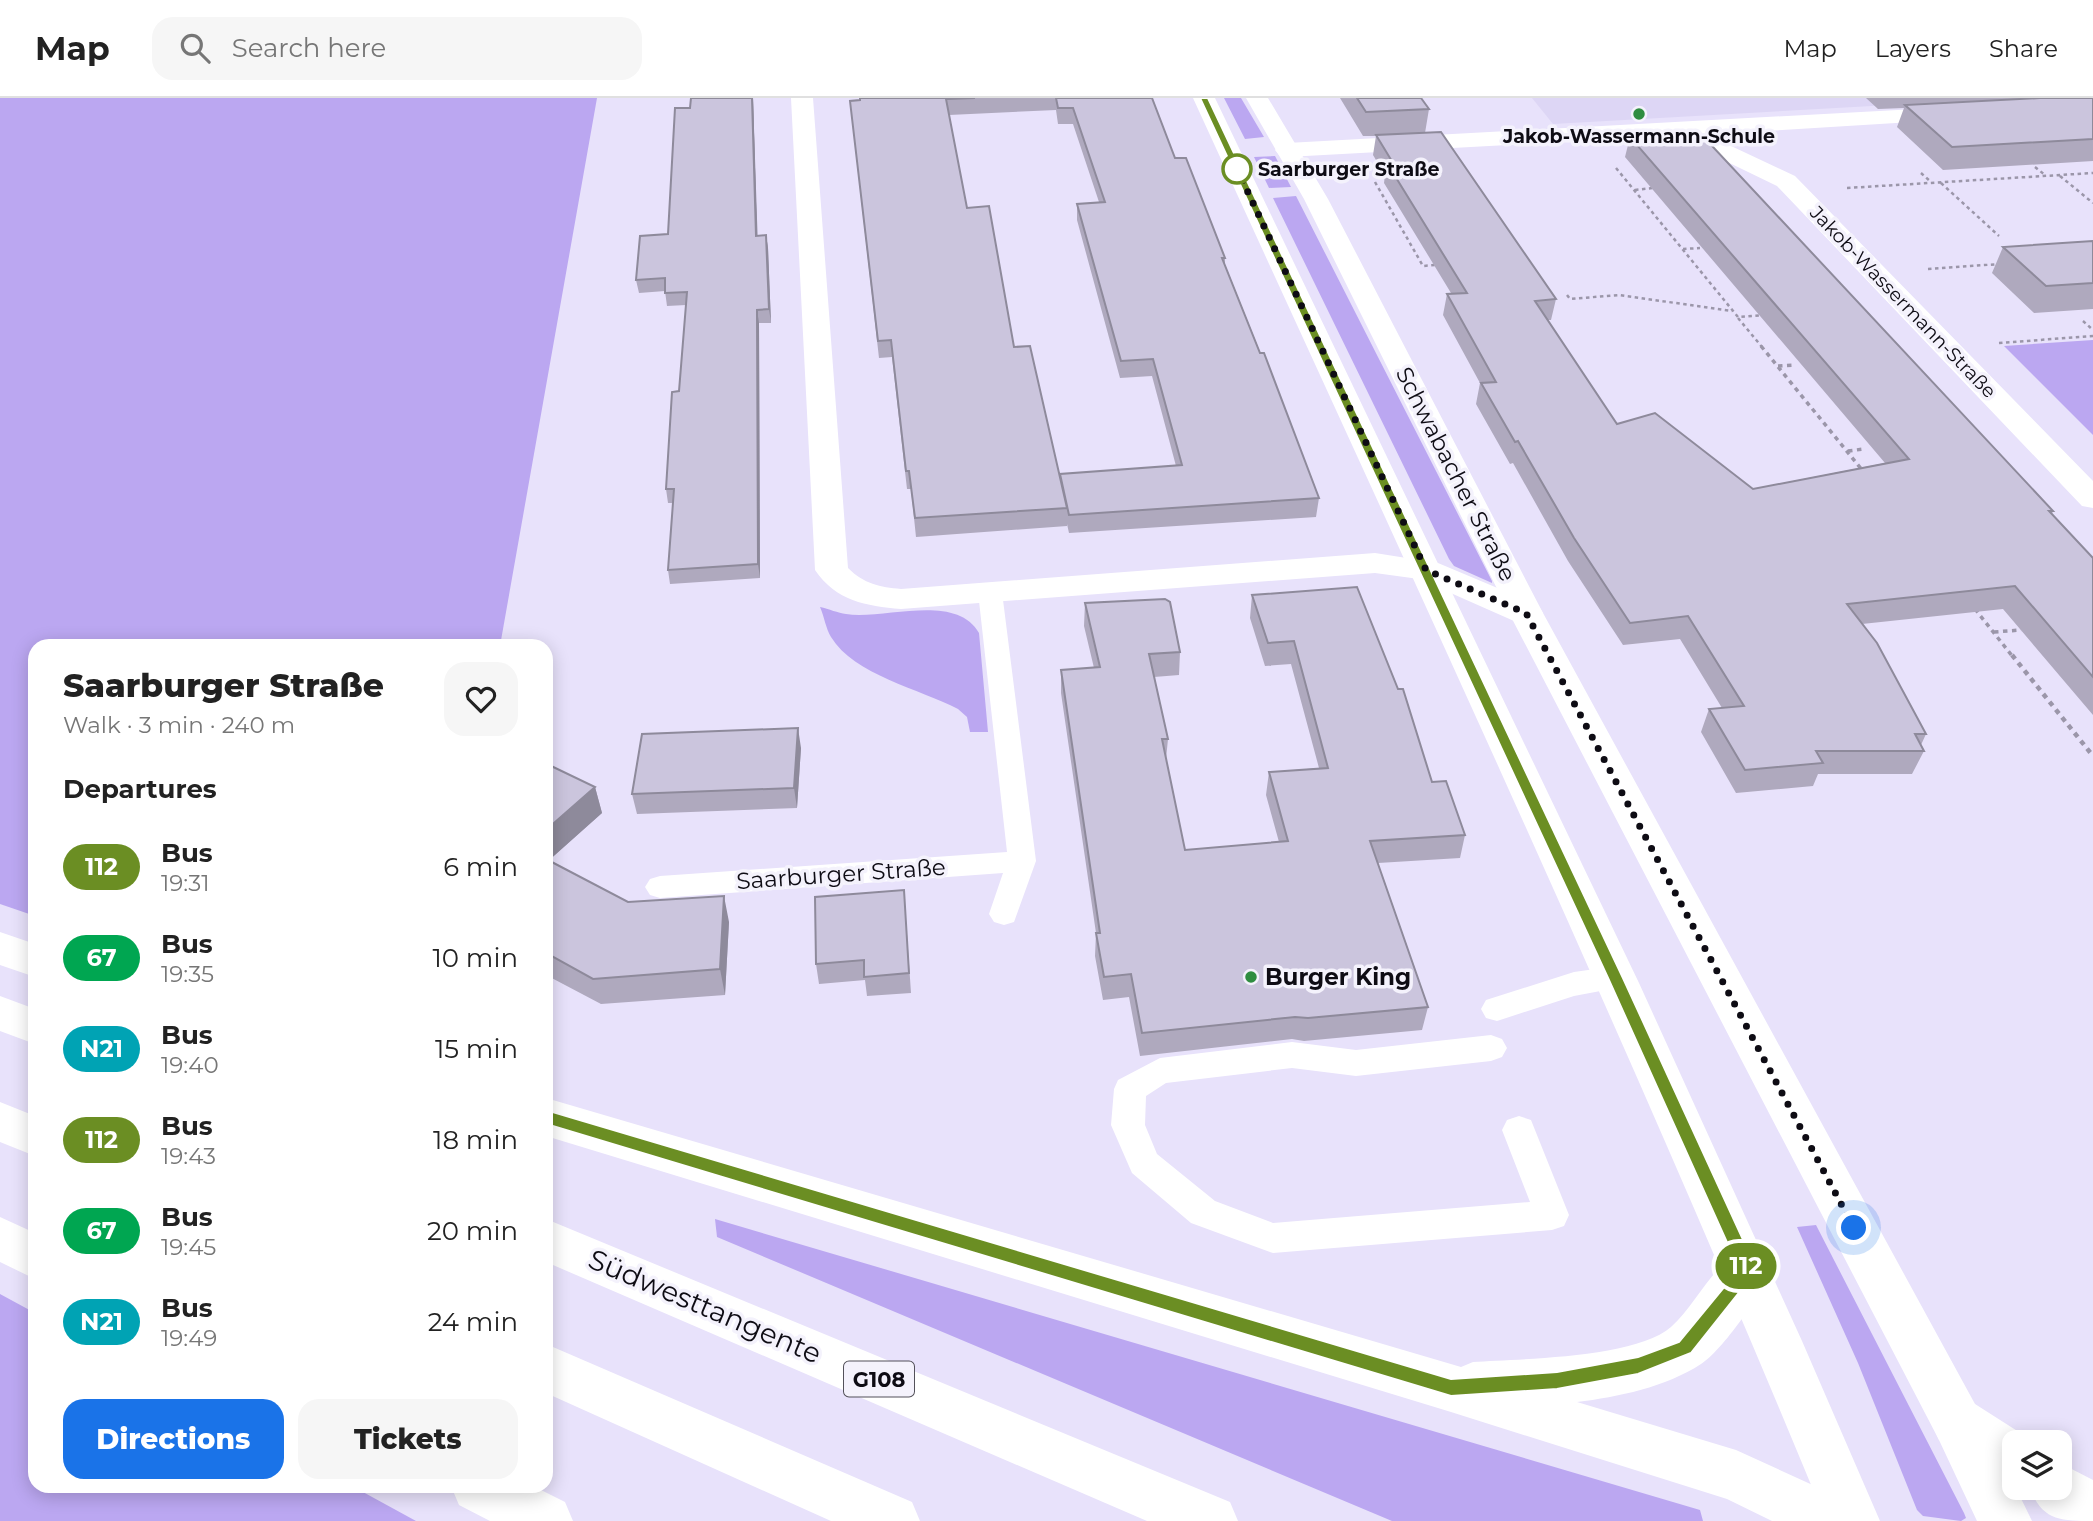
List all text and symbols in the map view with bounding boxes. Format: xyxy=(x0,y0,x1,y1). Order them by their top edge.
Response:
search box xyxy=(152,17,642,80)
text: Map xyxy=(35,28,110,68)
icon: search xyxy=(176,29,214,67)
text: Search here xyxy=(232,32,386,64)
text: Map xyxy=(1783,34,1837,63)
text: Layers xyxy=(1875,34,1951,63)
text: Share xyxy=(1989,34,2058,63)
marker: Jakob-Wassermann-Schule xyxy=(1631,106,1647,122)
place label: Jakob-Wassermann-Schule xyxy=(1502,125,1775,148)
marker: Saarburger Straße xyxy=(1222,154,1252,184)
place label: Saarburger Straße xyxy=(1258,158,1439,181)
street label: Jakob-Wassermann-Straße xyxy=(1804,201,2001,403)
street label: Schwabacher Straße xyxy=(1390,362,1522,586)
button: heart xyxy=(444,662,518,736)
text: Saarburger Straße xyxy=(63,665,384,705)
text: Walk · 3 min · 240 m xyxy=(63,711,295,739)
text: Departures xyxy=(63,773,217,805)
text: Bus xyxy=(161,837,213,869)
text: 6 min xyxy=(443,851,518,883)
text: 112 xyxy=(85,852,118,881)
street label: Saarburger Straße xyxy=(735,853,947,895)
text: 19:31 xyxy=(161,869,209,897)
text: Bus xyxy=(161,928,213,960)
text: 10 min xyxy=(432,942,518,974)
text: 67 xyxy=(86,943,117,972)
text: 19:35 xyxy=(161,960,214,988)
place label: Burger King xyxy=(1265,963,1411,991)
marker: Burger King xyxy=(1243,969,1259,985)
text: Bus xyxy=(161,1019,213,1051)
text: 15 min xyxy=(435,1033,518,1065)
text: N21 xyxy=(80,1034,123,1063)
text: 19:40 xyxy=(161,1051,219,1079)
text: Bus xyxy=(161,1110,213,1142)
text: 18 min xyxy=(433,1124,518,1156)
text: 112 xyxy=(85,1125,118,1154)
text: 19:43 xyxy=(161,1142,216,1170)
text: Bus xyxy=(161,1201,213,1233)
your location xyxy=(1836,1210,1871,1245)
text: 20 min xyxy=(427,1215,518,1247)
text: 67 xyxy=(86,1216,117,1245)
text: 19:45 xyxy=(161,1233,216,1261)
street label: Südwesttangente xyxy=(583,1242,827,1370)
line badge: 112 xyxy=(1706,1243,1786,1289)
text: 112 xyxy=(1730,1251,1762,1280)
text: Bus xyxy=(161,1292,213,1324)
text: 24 min xyxy=(428,1306,518,1338)
text: N21 xyxy=(80,1307,123,1336)
text: 19:49 xyxy=(161,1324,217,1352)
road number: G108 xyxy=(844,1362,914,1396)
button: Directions xyxy=(63,1399,284,1479)
button: Tickets xyxy=(298,1399,518,1479)
map controls xyxy=(2002,1430,2072,1500)
button: layers xyxy=(2002,1430,2072,1500)

